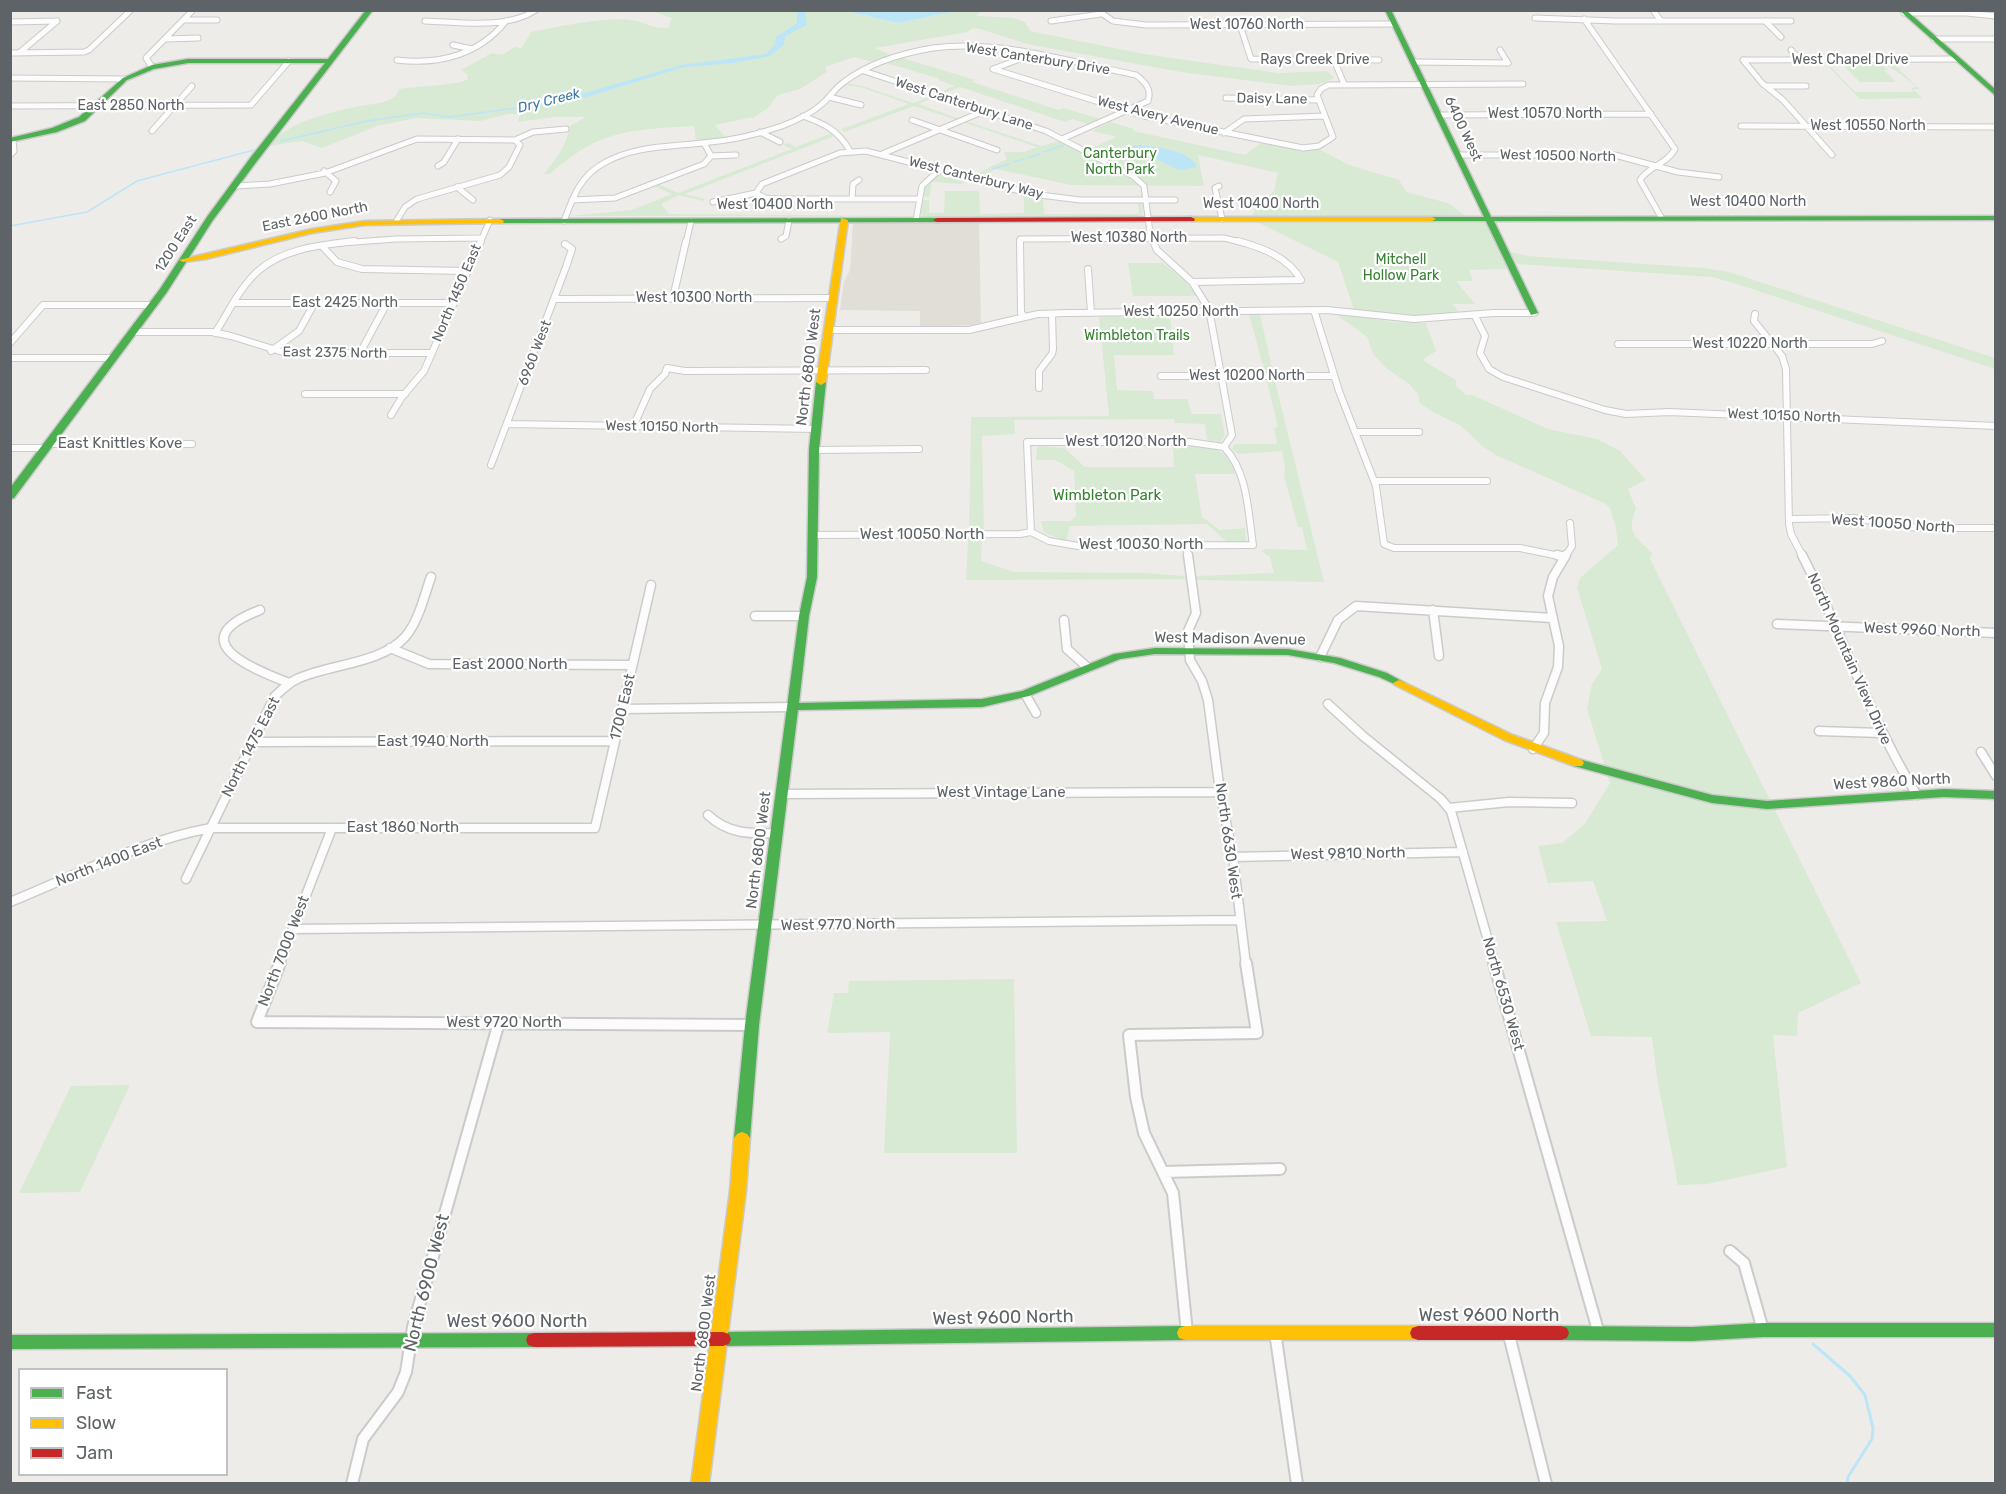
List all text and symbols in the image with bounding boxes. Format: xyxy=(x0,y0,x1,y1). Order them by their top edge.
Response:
street label: West 10760 North xyxy=(1190,17,1304,33)
street label: West Canterbury Drive xyxy=(965,39,1111,79)
street label: Rays Creek Drive xyxy=(1260,52,1370,68)
street label: West Chapel Drive xyxy=(1791,52,1909,68)
street label: West Canterbury Lane xyxy=(893,74,1035,134)
water label: Dry Creek xyxy=(516,85,582,117)
street label: Daisy Lane xyxy=(1236,90,1308,108)
street label: West Avery Avenue xyxy=(1096,93,1220,139)
street label: 6400 West xyxy=(1441,94,1485,164)
street label: East 2850 North xyxy=(77,98,185,114)
street label: West 10570 North xyxy=(1488,106,1602,122)
street label: West 10550 North xyxy=(1810,118,1926,134)
park label: Canterbury North Park xyxy=(1083,146,1157,178)
street label: West 10500 North xyxy=(1500,147,1616,165)
street label: West Canterbury Way xyxy=(907,153,1045,203)
street label: West 10400 North xyxy=(1690,194,1806,210)
street label: West 10400 North xyxy=(1203,196,1319,212)
street label: West 10400 North xyxy=(717,197,833,213)
street label: East 2600 North xyxy=(261,199,369,235)
street label: 1200 East xyxy=(151,212,201,276)
street label: West 10380 North xyxy=(1071,230,1187,246)
street label: North 1450 East xyxy=(429,242,485,344)
park label: Mitchell Hollow Park xyxy=(1363,252,1439,284)
street label: West 10300 North xyxy=(636,290,752,306)
street label: East 2425 North xyxy=(292,295,398,311)
street label: West 10250 North xyxy=(1123,304,1239,320)
street label: North 6800 West xyxy=(793,307,825,427)
street label: 6960 West xyxy=(515,318,555,388)
park label: Wimbleton Trails xyxy=(1084,328,1190,344)
street label: West 10220 North xyxy=(1692,336,1808,352)
street label: East 2375 North xyxy=(282,344,388,362)
street label: West 10200 North xyxy=(1189,368,1305,384)
street label: West 10150 North xyxy=(1727,406,1841,426)
street label: West 10150 North xyxy=(605,418,719,436)
street label: West 10120 North xyxy=(1065,433,1187,451)
street label: East Knittles Kove xyxy=(58,435,182,453)
park label: Wimbleton Park xyxy=(1053,487,1161,505)
street label: West 10050 North xyxy=(1830,511,1956,537)
street label: West 10050 North xyxy=(860,526,984,544)
street label: West 10030 North xyxy=(1079,536,1203,554)
street label: North Mountain View Drive xyxy=(1803,570,1895,748)
street label: West 9960 North xyxy=(1863,619,1981,641)
street label: West Madison Avenue xyxy=(1154,629,1306,649)
street label: East 2000 North xyxy=(452,656,568,674)
street label: 1700 East xyxy=(607,672,639,742)
street label: North 1475 East xyxy=(218,694,284,800)
street label: East 1940 North xyxy=(377,733,489,751)
street label: West 9860 North xyxy=(1833,770,1951,794)
street label: North 6630 West xyxy=(1211,782,1245,900)
street label: West Vintage Lane xyxy=(936,784,1066,802)
street label: North 6800 West xyxy=(743,790,775,910)
street label: East 1860 North xyxy=(347,819,459,837)
street label: North 1400 East xyxy=(53,833,165,891)
street label: West 9810 North xyxy=(1290,844,1406,864)
street label: North 7000 West xyxy=(255,893,313,1009)
street label: West 9770 North xyxy=(781,915,895,935)
street label: North 6530 West xyxy=(1478,935,1528,1053)
street label: West 9720 North xyxy=(446,1014,562,1032)
street label: North 6900 West xyxy=(399,1212,455,1354)
street label: North 6800 West xyxy=(688,1273,720,1393)
street label: West 9600 North xyxy=(1418,1305,1560,1327)
street label: West 9600 North xyxy=(932,1306,1074,1330)
street label: West 9600 North xyxy=(446,1311,588,1333)
legend xyxy=(18,1368,228,1476)
text: Fast xyxy=(76,1382,112,1404)
text: Slow xyxy=(76,1412,116,1434)
text: Jam xyxy=(76,1442,113,1464)

